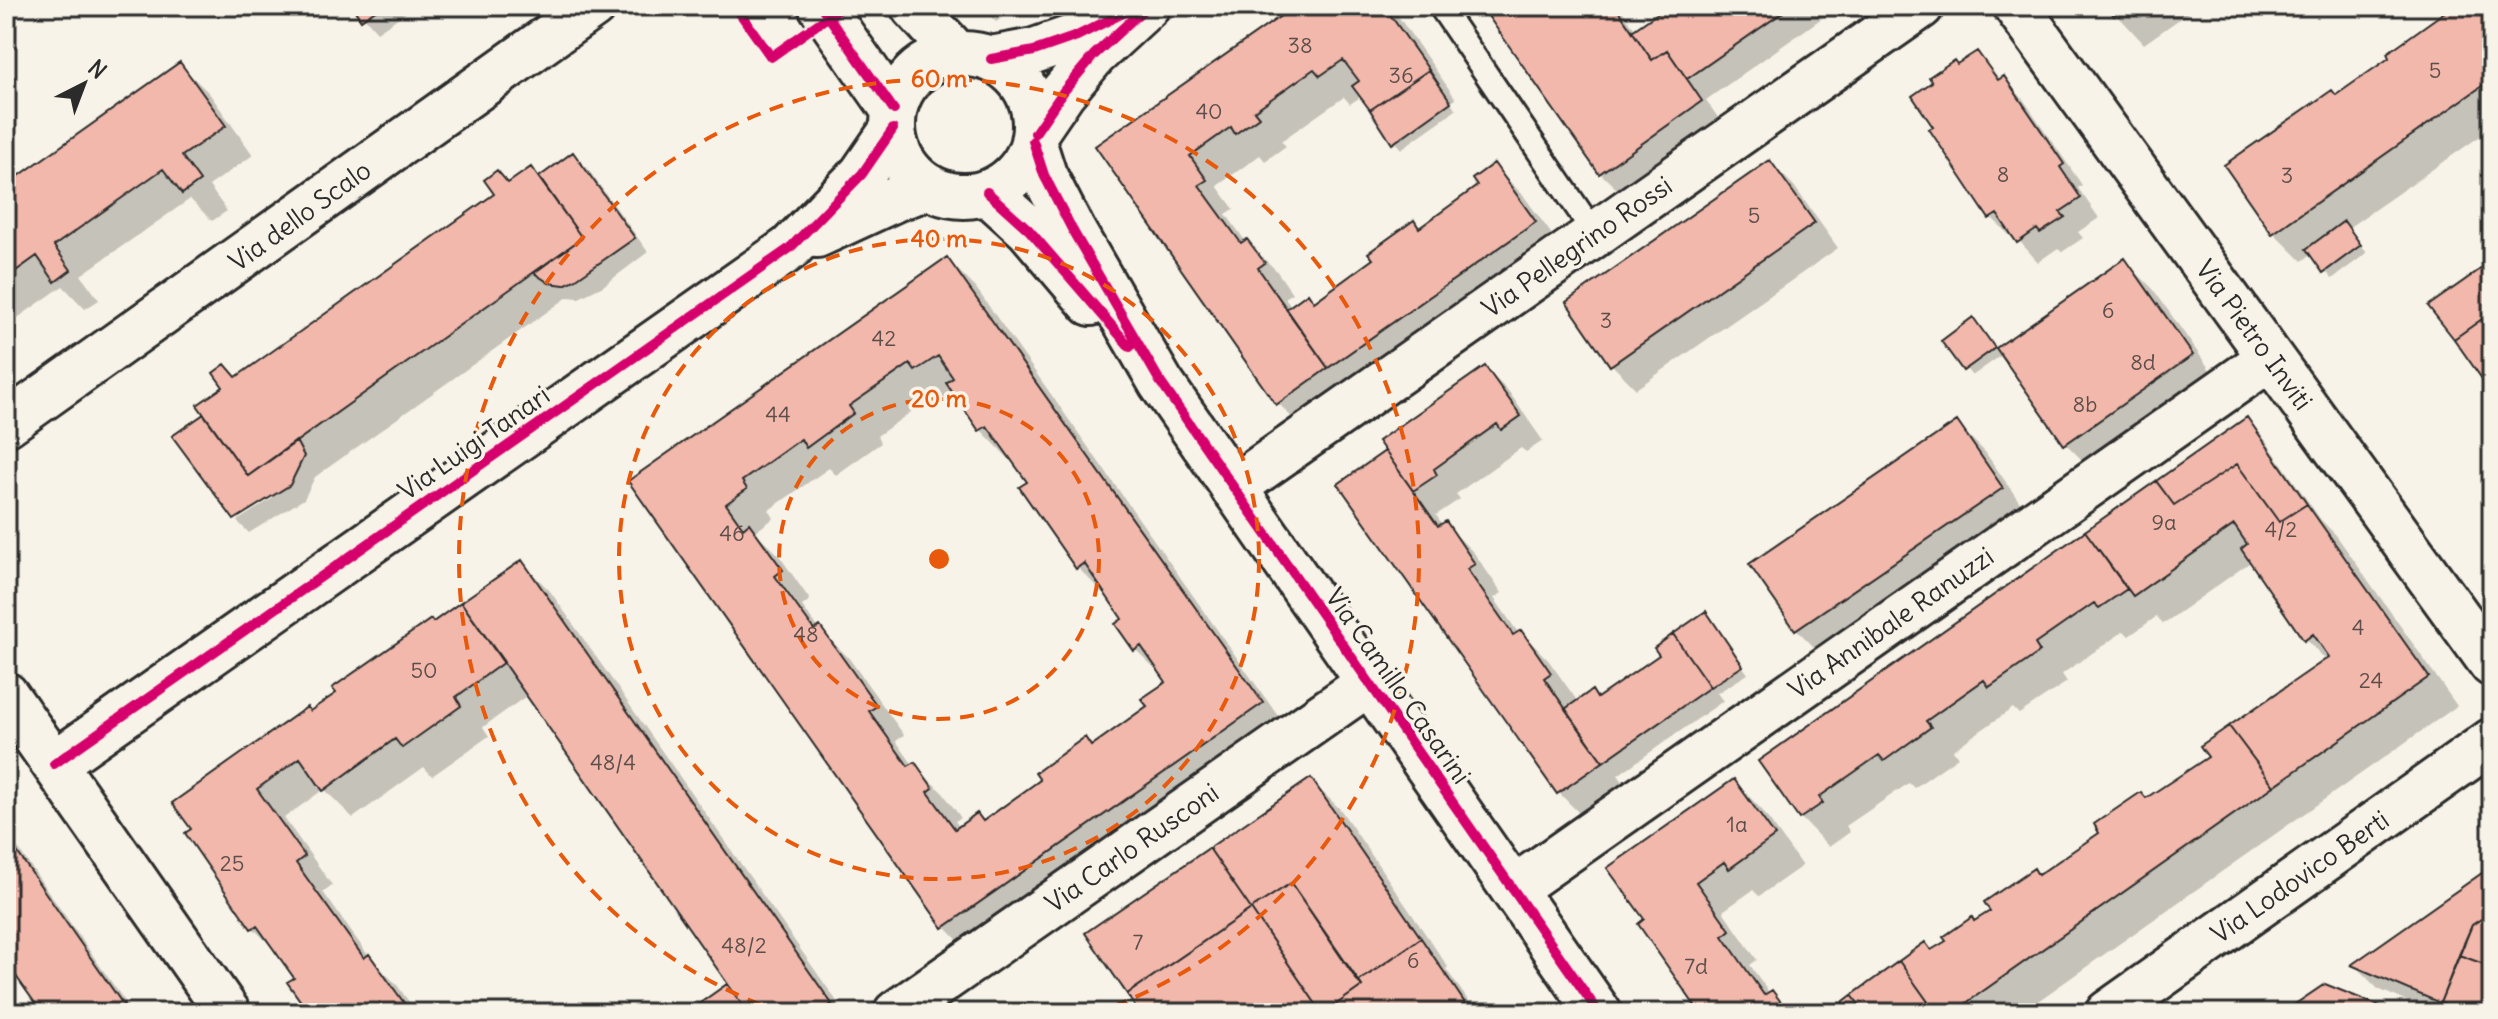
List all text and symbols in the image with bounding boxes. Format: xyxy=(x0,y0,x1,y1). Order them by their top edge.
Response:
house number: 38 xyxy=(1287,31,1313,59)
north arrow xyxy=(44,44,124,124)
text: N xyxy=(82,54,112,85)
house number: 5 xyxy=(2429,56,2441,84)
house number: 36 xyxy=(1388,61,1414,89)
text: 60 m xyxy=(911,63,967,93)
house number: 40 xyxy=(1195,97,1223,125)
street label: Via dello Scalo xyxy=(222,153,377,278)
house number: 8 xyxy=(1997,160,2009,188)
house number: 3 xyxy=(2281,161,2293,189)
street label: Via Pellegrino Rossi xyxy=(1475,169,1678,325)
house number: 5 xyxy=(1748,201,1760,229)
text: 40 m xyxy=(911,223,967,253)
street label: Via Pietro Inviti xyxy=(2189,253,2320,416)
house number: 6 xyxy=(2102,296,2114,324)
house number: 3 xyxy=(1600,306,1612,334)
house number: 42 xyxy=(872,324,896,352)
house number: 8d xyxy=(2130,348,2156,376)
street label: Via Luigi Tanari xyxy=(392,378,556,507)
text: 20 m xyxy=(911,383,967,413)
house number: 8b xyxy=(2073,390,2097,418)
house number: 44 xyxy=(765,400,791,428)
house number: 9a xyxy=(2151,508,2177,536)
house number: 4/2 xyxy=(2265,515,2297,543)
house number: 46 xyxy=(719,519,745,547)
street label: Via Annibale Ranuzzi xyxy=(1782,539,2000,706)
centre of rings xyxy=(925,545,953,573)
street label: Via Camillo Casarini xyxy=(1318,581,1478,790)
house number: 4 xyxy=(2352,613,2364,641)
house number: 48 xyxy=(793,620,819,648)
house number: 50 xyxy=(410,656,438,684)
house number: 24 xyxy=(2359,666,2383,694)
house number: 48/4 xyxy=(590,748,636,776)
street label: Via Carlo Rusconi xyxy=(1039,776,1225,920)
street label: Via Lodovico Berti xyxy=(2204,803,2395,950)
house number: 1a xyxy=(1726,810,1748,838)
house number: 25 xyxy=(220,849,244,877)
house number: 7 xyxy=(1133,928,1144,956)
house number: 48/2 xyxy=(721,931,767,959)
house number: 6 xyxy=(1407,946,1419,974)
house number: 7d xyxy=(1684,952,1708,980)

